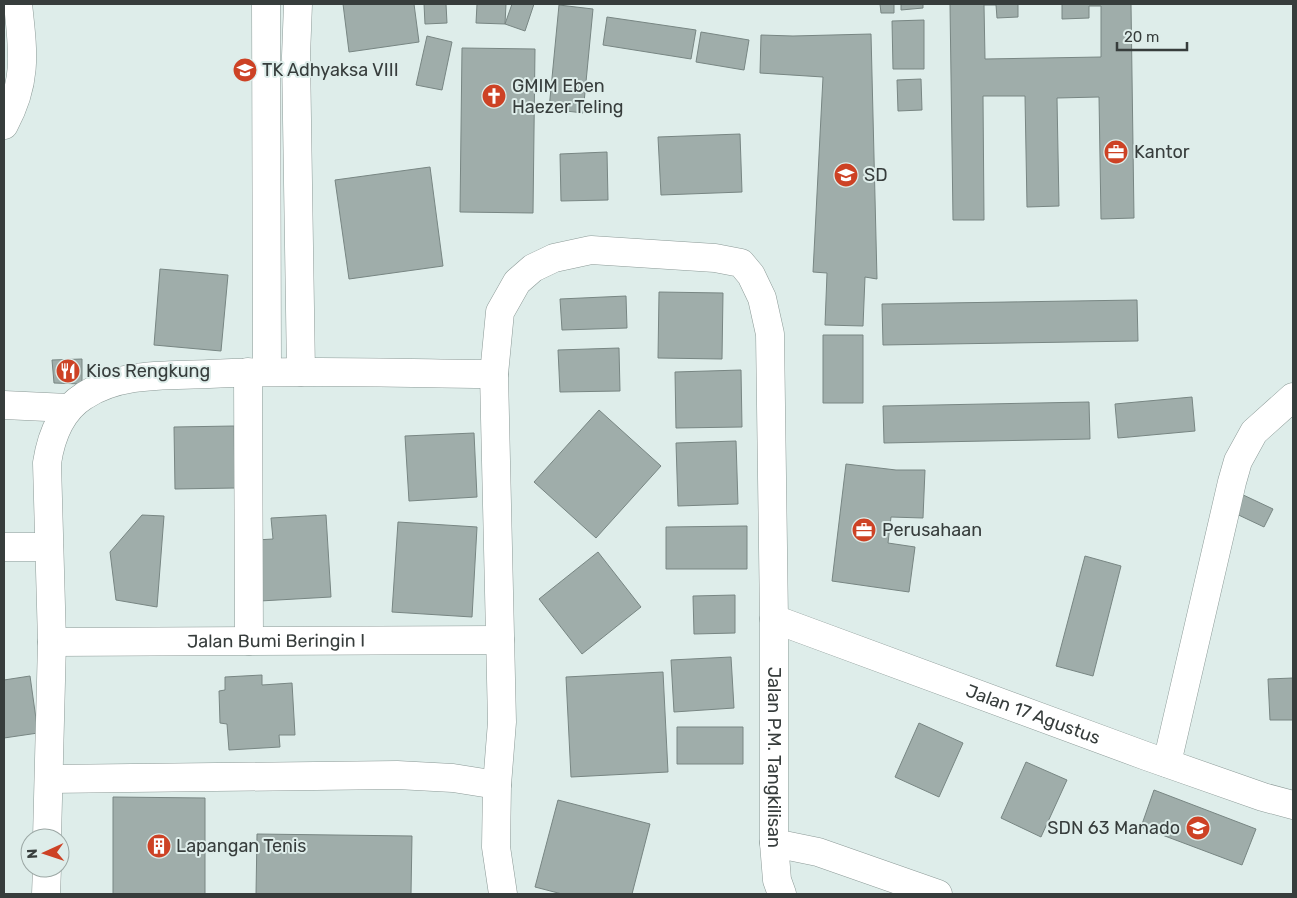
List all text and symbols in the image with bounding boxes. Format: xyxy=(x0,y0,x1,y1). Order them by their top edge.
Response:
scale bar xyxy=(1117,20,1187,52)
text: 20 m xyxy=(1124,28,1159,46)
school or university icon: TK Adhyaksa VIII xyxy=(232,57,258,83)
place label: TK Adhyaksa VIII xyxy=(262,59,399,81)
place label: GMIM Eben Haezer Teling xyxy=(512,75,624,118)
church icon: GMIM Eben Haezer Teling xyxy=(481,83,507,109)
office icon: Kantor xyxy=(1103,139,1129,165)
place label: Kantor xyxy=(1134,141,1190,163)
school or university icon: SD xyxy=(833,162,859,188)
place label: SD xyxy=(864,164,888,186)
restaurant icon: Kios Rengkung xyxy=(55,358,81,384)
place label: Kios Rengkung xyxy=(86,360,210,382)
office icon: Perusahaan xyxy=(851,517,877,543)
place label: Perusahaan xyxy=(882,519,982,541)
street label: Jalan Bumi Beringin I xyxy=(187,630,365,652)
street label: Jalan P.M. Tangkilisan xyxy=(763,667,785,848)
street label: Jalan 17 Agustus xyxy=(963,680,1103,749)
school or university icon: SDN 63 Manado xyxy=(1185,815,1211,841)
place label: SDN 63 Manado xyxy=(1047,817,1180,839)
north arrow xyxy=(20,828,70,878)
building icon: Lapangan Tenis xyxy=(146,833,172,859)
place label: Lapangan Tenis xyxy=(176,835,306,857)
text: N xyxy=(24,848,41,859)

